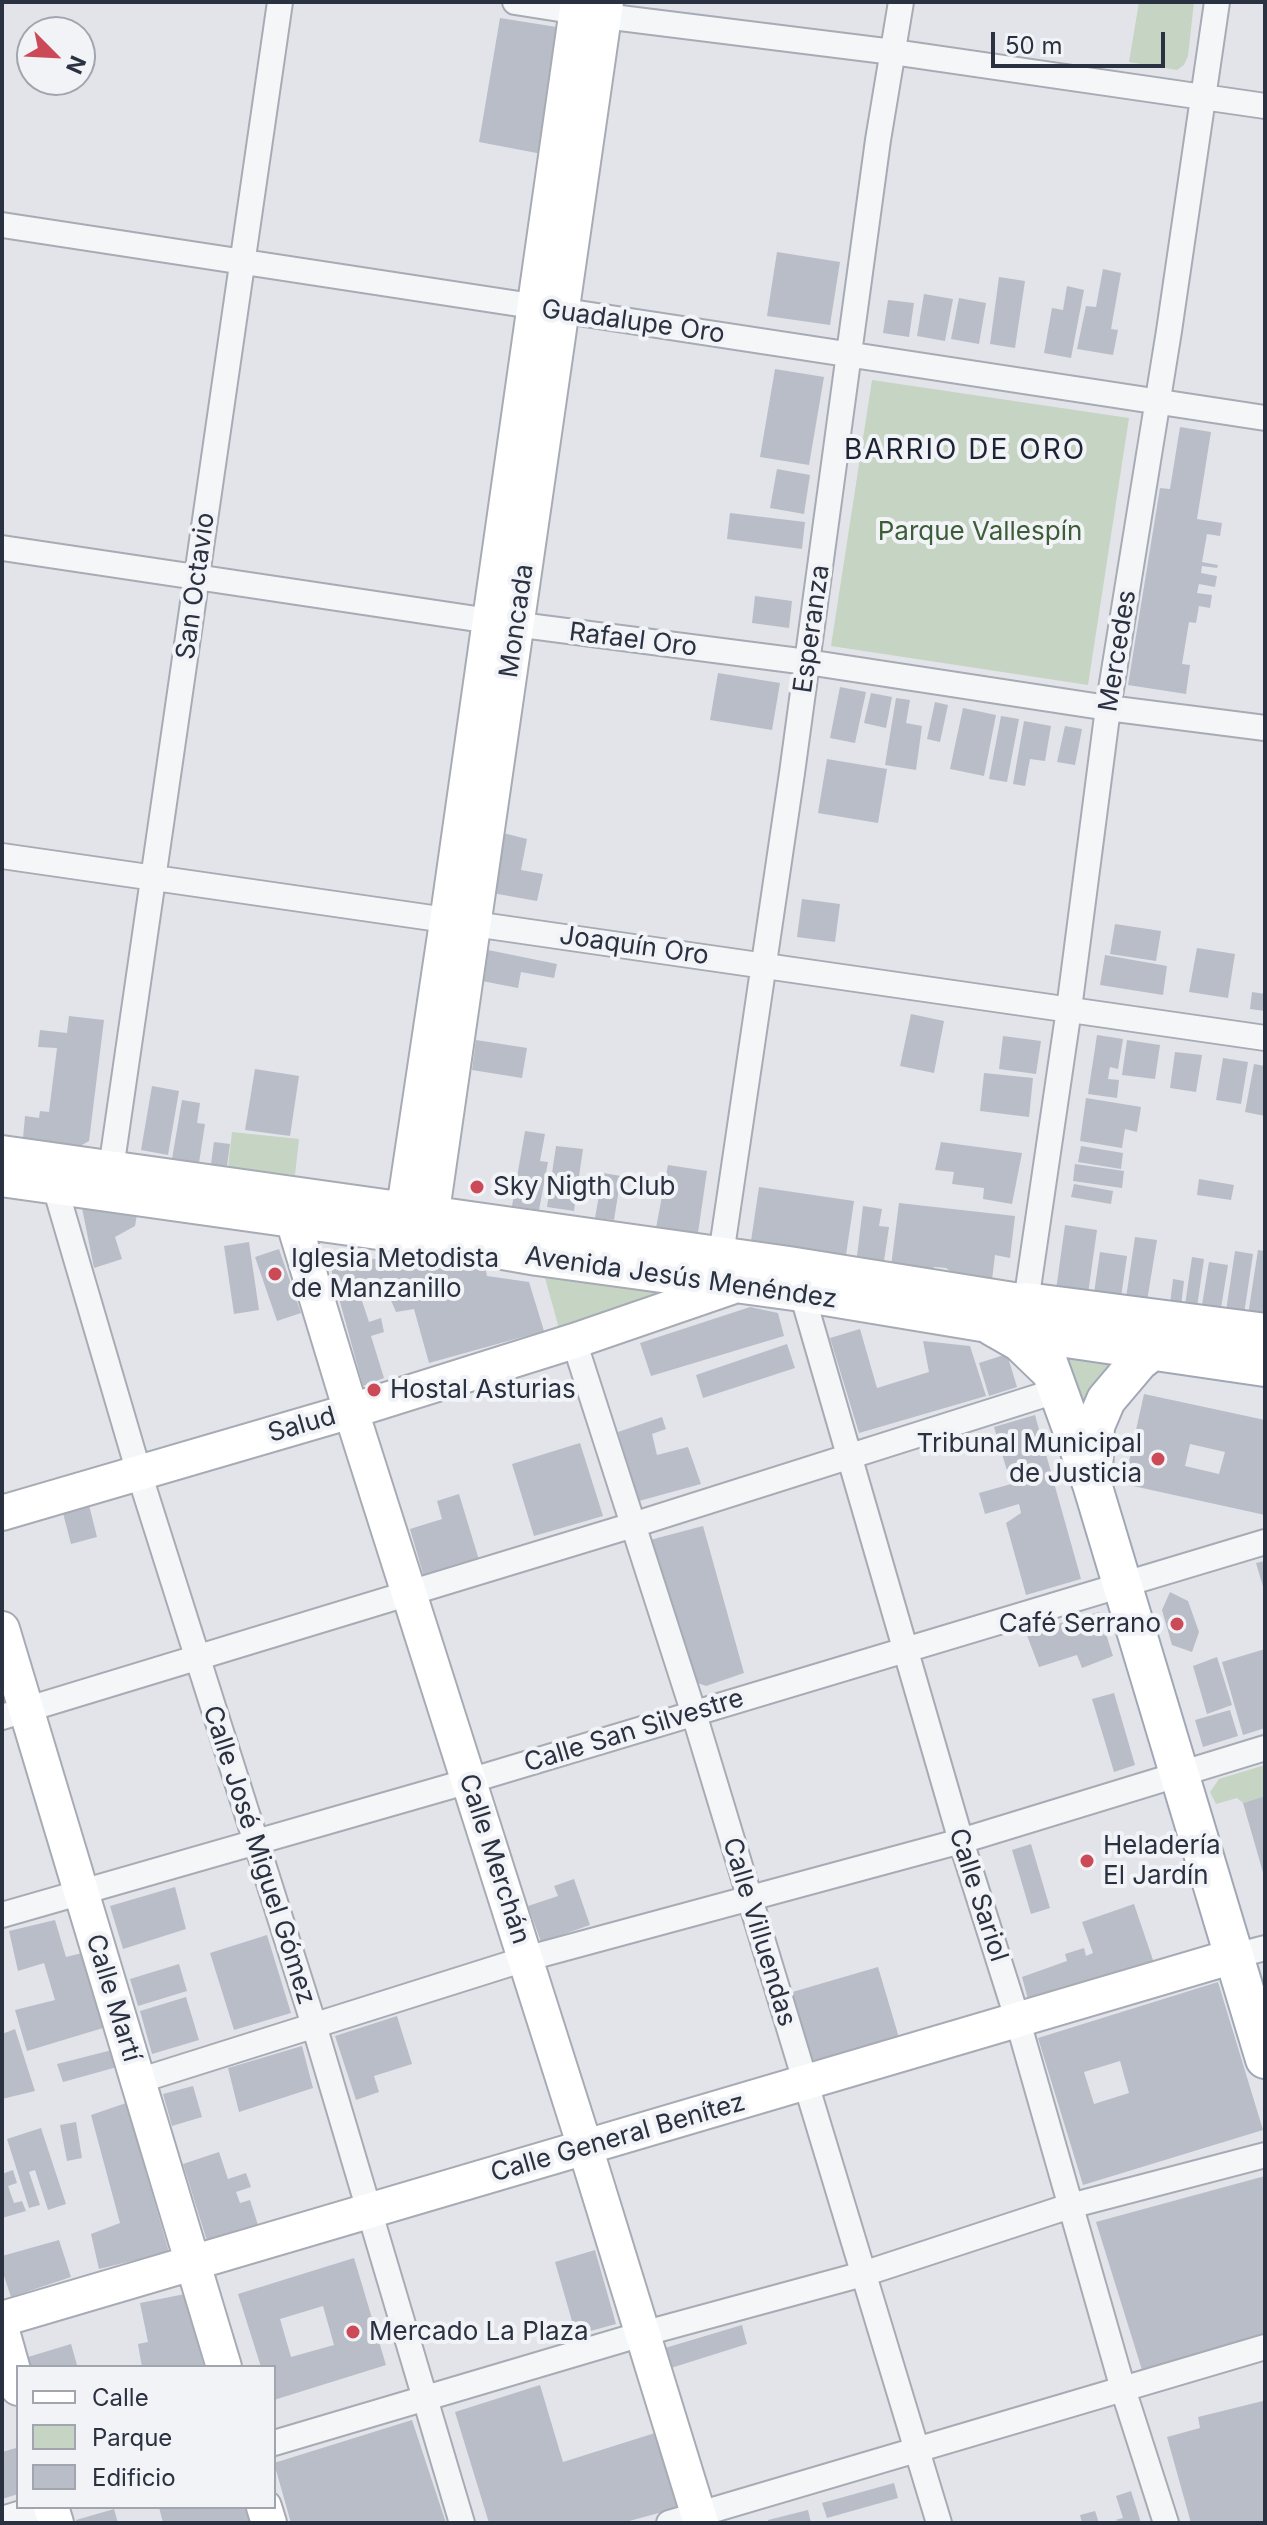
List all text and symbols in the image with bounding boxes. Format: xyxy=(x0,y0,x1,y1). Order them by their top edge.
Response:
north arrow xyxy=(16,16,96,96)
scale bar xyxy=(995,16,1169,66)
text: 50 m xyxy=(1005,31,1063,60)
text: N xyxy=(61,52,91,78)
street label: Guadalupe Oro xyxy=(539,294,727,350)
district label: BARRIO DE ORO xyxy=(844,434,1086,468)
street label: San Octavio xyxy=(170,511,222,661)
park label: Parque Vallespín xyxy=(878,516,1082,548)
street label: Moncada xyxy=(494,562,540,680)
street label: Esperanza xyxy=(788,563,836,695)
street label: Mercedes xyxy=(1093,588,1143,714)
street label: Rafael Oro xyxy=(567,617,699,663)
street label: Joaquín Oro xyxy=(557,920,711,972)
place label: Sky Nigth Club xyxy=(493,1171,675,1203)
marker: Sky Nigth Club xyxy=(468,1178,486,1196)
street label: Avenida Jesús Menéndez xyxy=(523,1241,839,1315)
place label: Iglesia Metodista de Manzanillo xyxy=(291,1243,499,1304)
marker: Iglesia Metodista de Manzanillo xyxy=(266,1265,284,1283)
place label: Hostal Asturias xyxy=(390,1374,576,1406)
marker: Hostal Asturias xyxy=(365,1381,383,1399)
street label: Salud xyxy=(265,1401,339,1449)
place label: Tribunal Municipal de Justicia xyxy=(917,1428,1142,1490)
marker: Tribunal Municipal de Justicia xyxy=(1149,1450,1167,1468)
place label: Café Serrano xyxy=(999,1608,1161,1640)
marker: Café Serrano xyxy=(1168,1615,1186,1633)
street label: Calle San Silvestre xyxy=(520,1683,748,1779)
street label: Calle José Miguel Gómez xyxy=(196,1702,322,2008)
street label: Calle Merchán xyxy=(452,1770,536,1948)
street label: Calle Sariol xyxy=(942,1824,1014,1966)
place label: Heladería El Jardín xyxy=(1103,1830,1221,1892)
street label: Calle Villuendas xyxy=(715,1834,803,2030)
marker: Heladería El Jardín xyxy=(1078,1852,1096,1870)
street label: Calle Martí xyxy=(79,1930,147,2066)
street label: Calle General Benítez xyxy=(487,2087,749,2189)
place label: Mercado La Plaza xyxy=(369,2316,589,2348)
marker: Mercado La Plaza xyxy=(344,2323,362,2341)
legend xyxy=(16,2365,276,2509)
text: Calle xyxy=(92,2383,149,2412)
text: Parque xyxy=(92,2423,172,2452)
text: Edificio xyxy=(92,2463,176,2492)

